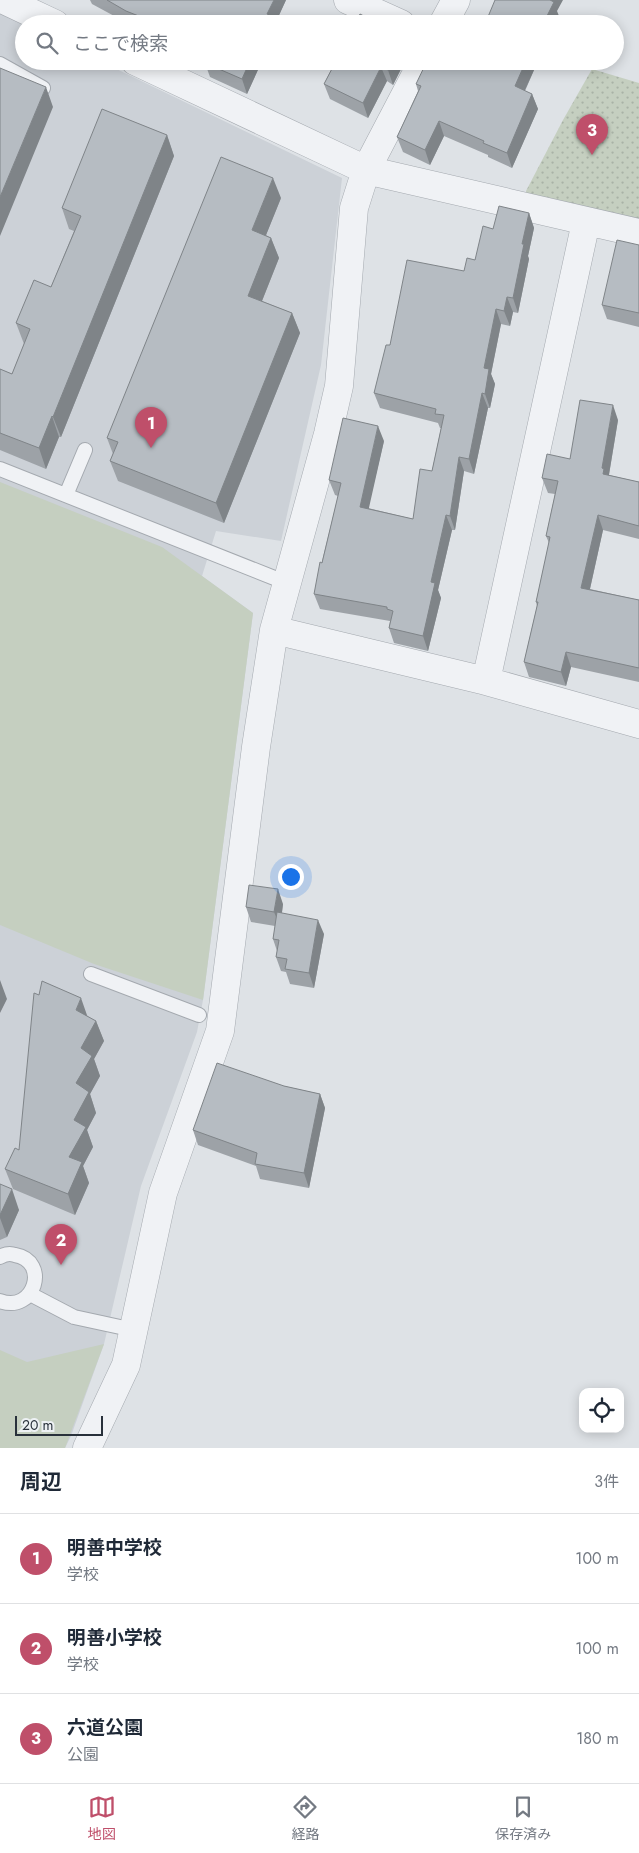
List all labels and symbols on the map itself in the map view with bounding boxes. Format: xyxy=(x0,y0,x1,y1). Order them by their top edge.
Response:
pin: 3 xyxy=(576,114,608,155)
pin: 1 xyxy=(135,407,167,448)
your location xyxy=(278,864,304,890)
pin: 2 xyxy=(45,1224,77,1265)
scale bar xyxy=(15,1413,102,1436)

